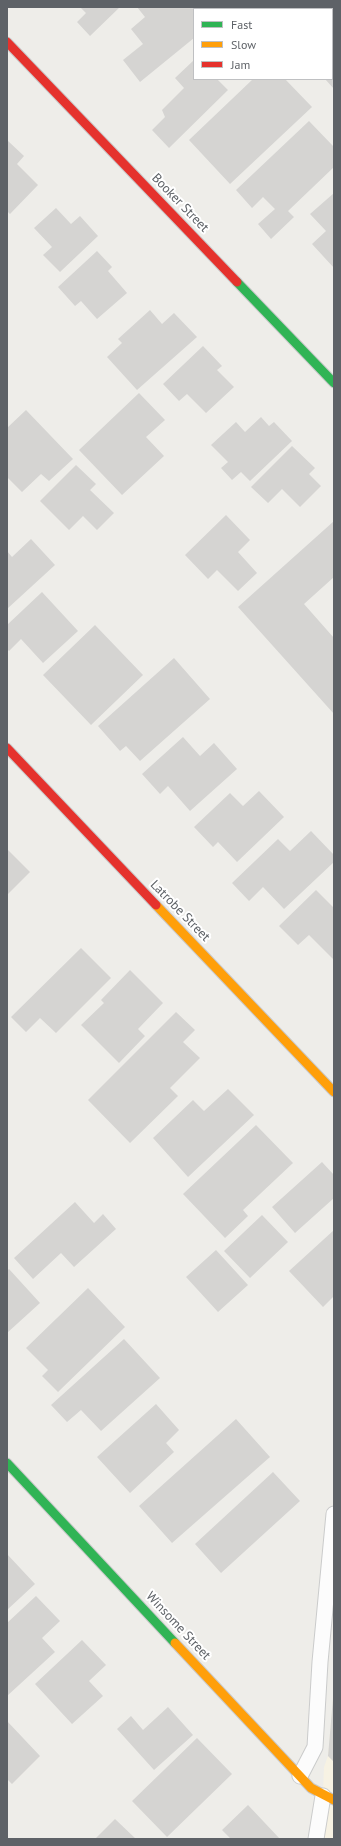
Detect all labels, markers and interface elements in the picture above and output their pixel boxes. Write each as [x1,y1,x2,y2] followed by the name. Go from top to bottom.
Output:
[193,8,333,80] legend
[231,17,252,32] text: Fast
[231,37,256,52] text: Slow
[231,57,250,72] text: Jam
[148,170,212,236] street label: Booker Street
[147,877,213,945] street label: Latrobe Street
[142,1589,214,1663] street label: Winsome Street

